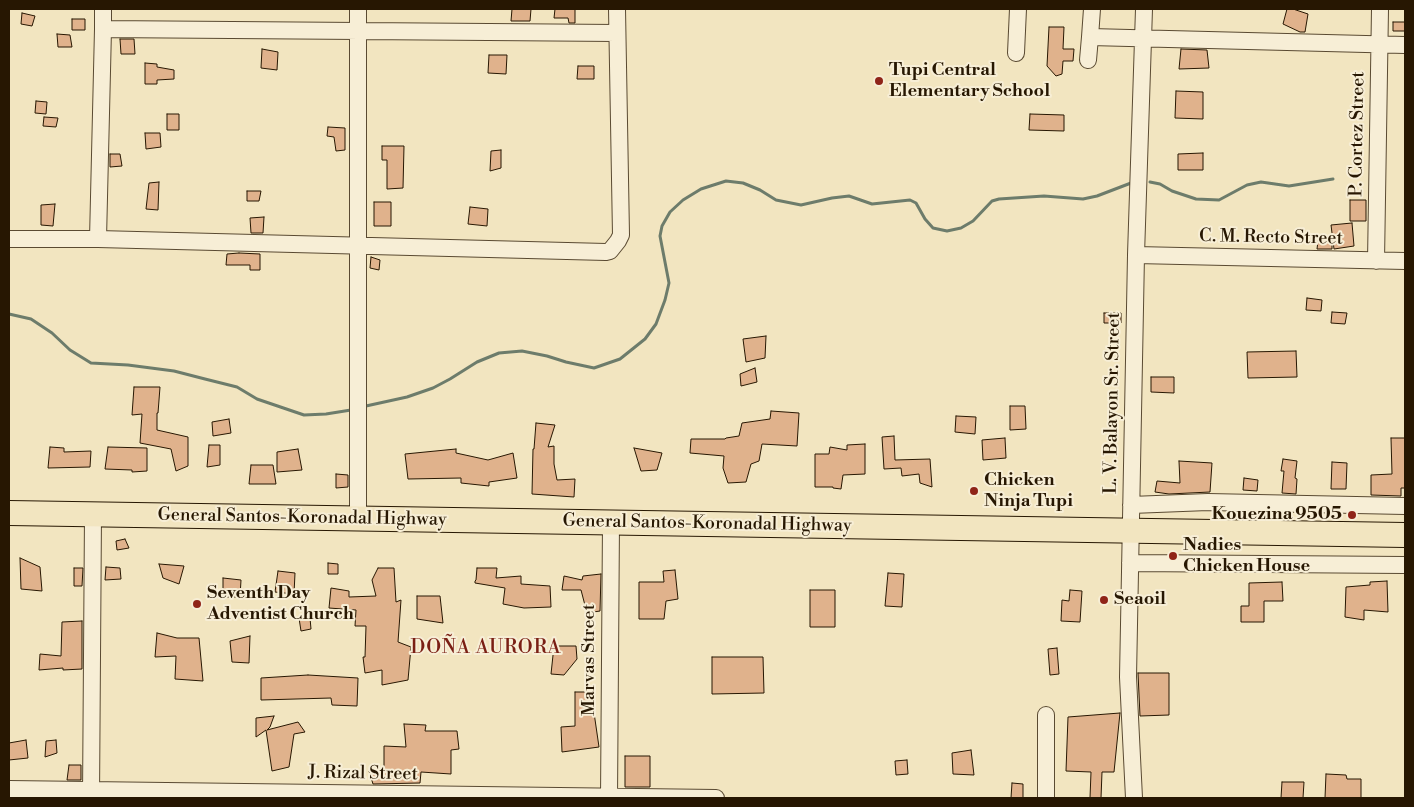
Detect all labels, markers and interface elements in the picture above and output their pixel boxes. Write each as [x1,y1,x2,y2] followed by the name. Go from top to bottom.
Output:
[889,60,1050,102] place label: Tupi Central Elementary School
[1346,71,1370,197] street label: P. Cortez Street
[873,75,885,87] marker: Tupi Central Elementary School
[1199,226,1343,250] street label: C. M. Recto Street
[1101,312,1125,494] street label: L. V. Balayon Sr. Street
[984,470,1073,512] place label: Chicken Ninja Tupi
[968,485,980,497] marker: Chicken Ninja Tupi
[1212,504,1342,526] place label: Kouezina 9505
[157,505,447,531] street label: General Santos-Koronadal Highway
[1346,509,1358,521] marker: Kouezina 9505
[562,511,852,537] street label: General Santos-Koronadal Highway
[1183,535,1310,578] place label: Nadies Chicken House
[1167,550,1179,562] marker: Nadies Chicken House
[207,583,354,626] place label: Seventh Day Adventist Church
[1114,589,1166,611] place label: Seaoil
[1098,594,1110,606] marker: Seaoil
[191,598,203,610] marker: Seventh Day Adventist Church
[579,604,601,716] street label: Marvas Street
[409,637,563,659] district label: DOÑA AURORA
[308,762,418,786] street label: J. Rizal Street

